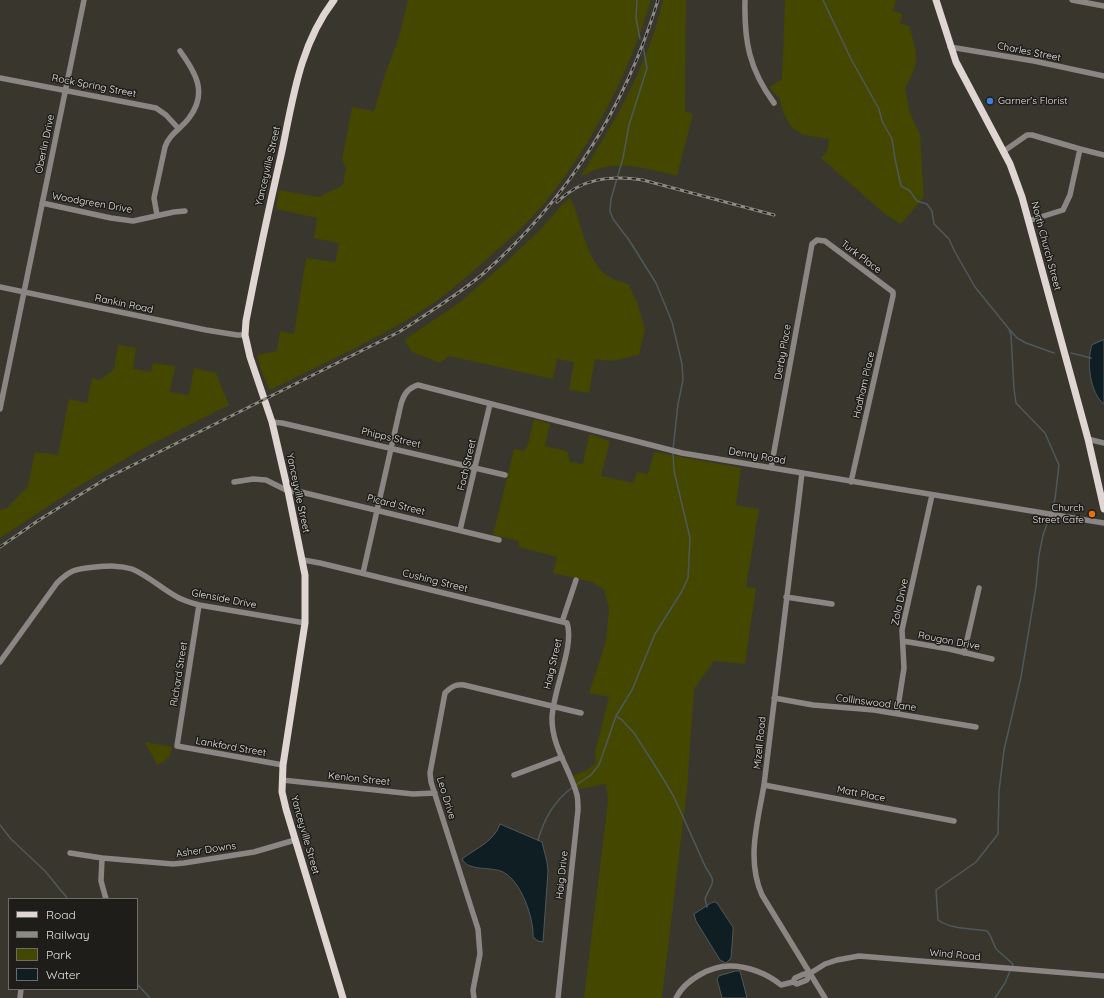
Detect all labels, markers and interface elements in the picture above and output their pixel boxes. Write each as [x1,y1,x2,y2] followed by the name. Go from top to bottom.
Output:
[996,40,1062,64] street label: Charles Street
[51,72,137,100] street label: Rock Spring Street
[998,95,1068,107] place label: Garner's Florist
[985,96,995,106] marker: Garner's Florist
[33,113,57,175] street label: Oberlin Drive
[253,125,283,207] street label: Yanceyville Street
[51,190,133,216] street label: Woodgreen Drive
[1028,200,1064,292] street label: North Church Street
[838,238,884,276] street label: Turk Place
[94,292,154,316] street label: Rankin Road
[772,323,794,381] street label: Derby Place
[850,350,878,420] street label: Hadham Place
[360,425,422,451] street label: Phipps Street
[455,438,479,492] street label: Foch Street
[728,445,786,467] street label: Denny Road
[284,452,312,534] street label: Yanceyville Street
[366,492,426,518] street label: Picard Street
[1032,502,1084,526] place label: Church Street Cafe
[1087,509,1097,519] marker: Church Street Cafe
[401,567,469,595] street label: Cushing Street
[889,577,911,627] street label: Zola Drive
[191,587,257,611] street label: Glenside Drive
[917,629,981,653] street label: Rougon Drive
[541,637,565,691] street label: Haig Street
[168,641,190,707] street label: Richard Street
[835,692,917,714] street label: Collinswood Lane
[751,716,769,770] street label: Mizell Road
[195,735,267,759] street label: Lankford Street
[328,770,390,788] street label: Kenion Street
[434,775,458,821] street label: Leo Drive
[836,783,886,805] street label: Matt Place
[288,794,322,876] street label: Yanceyville Street
[175,840,237,860] street label: Asher Downs
[554,850,570,900] street label: Haig Drive
[8,898,138,990] legend
[46,907,76,922] text: Road
[46,927,90,942] text: Railway
[46,947,71,962] text: Park
[929,947,981,963] street label: Wind Road
[46,967,80,982] text: Water

